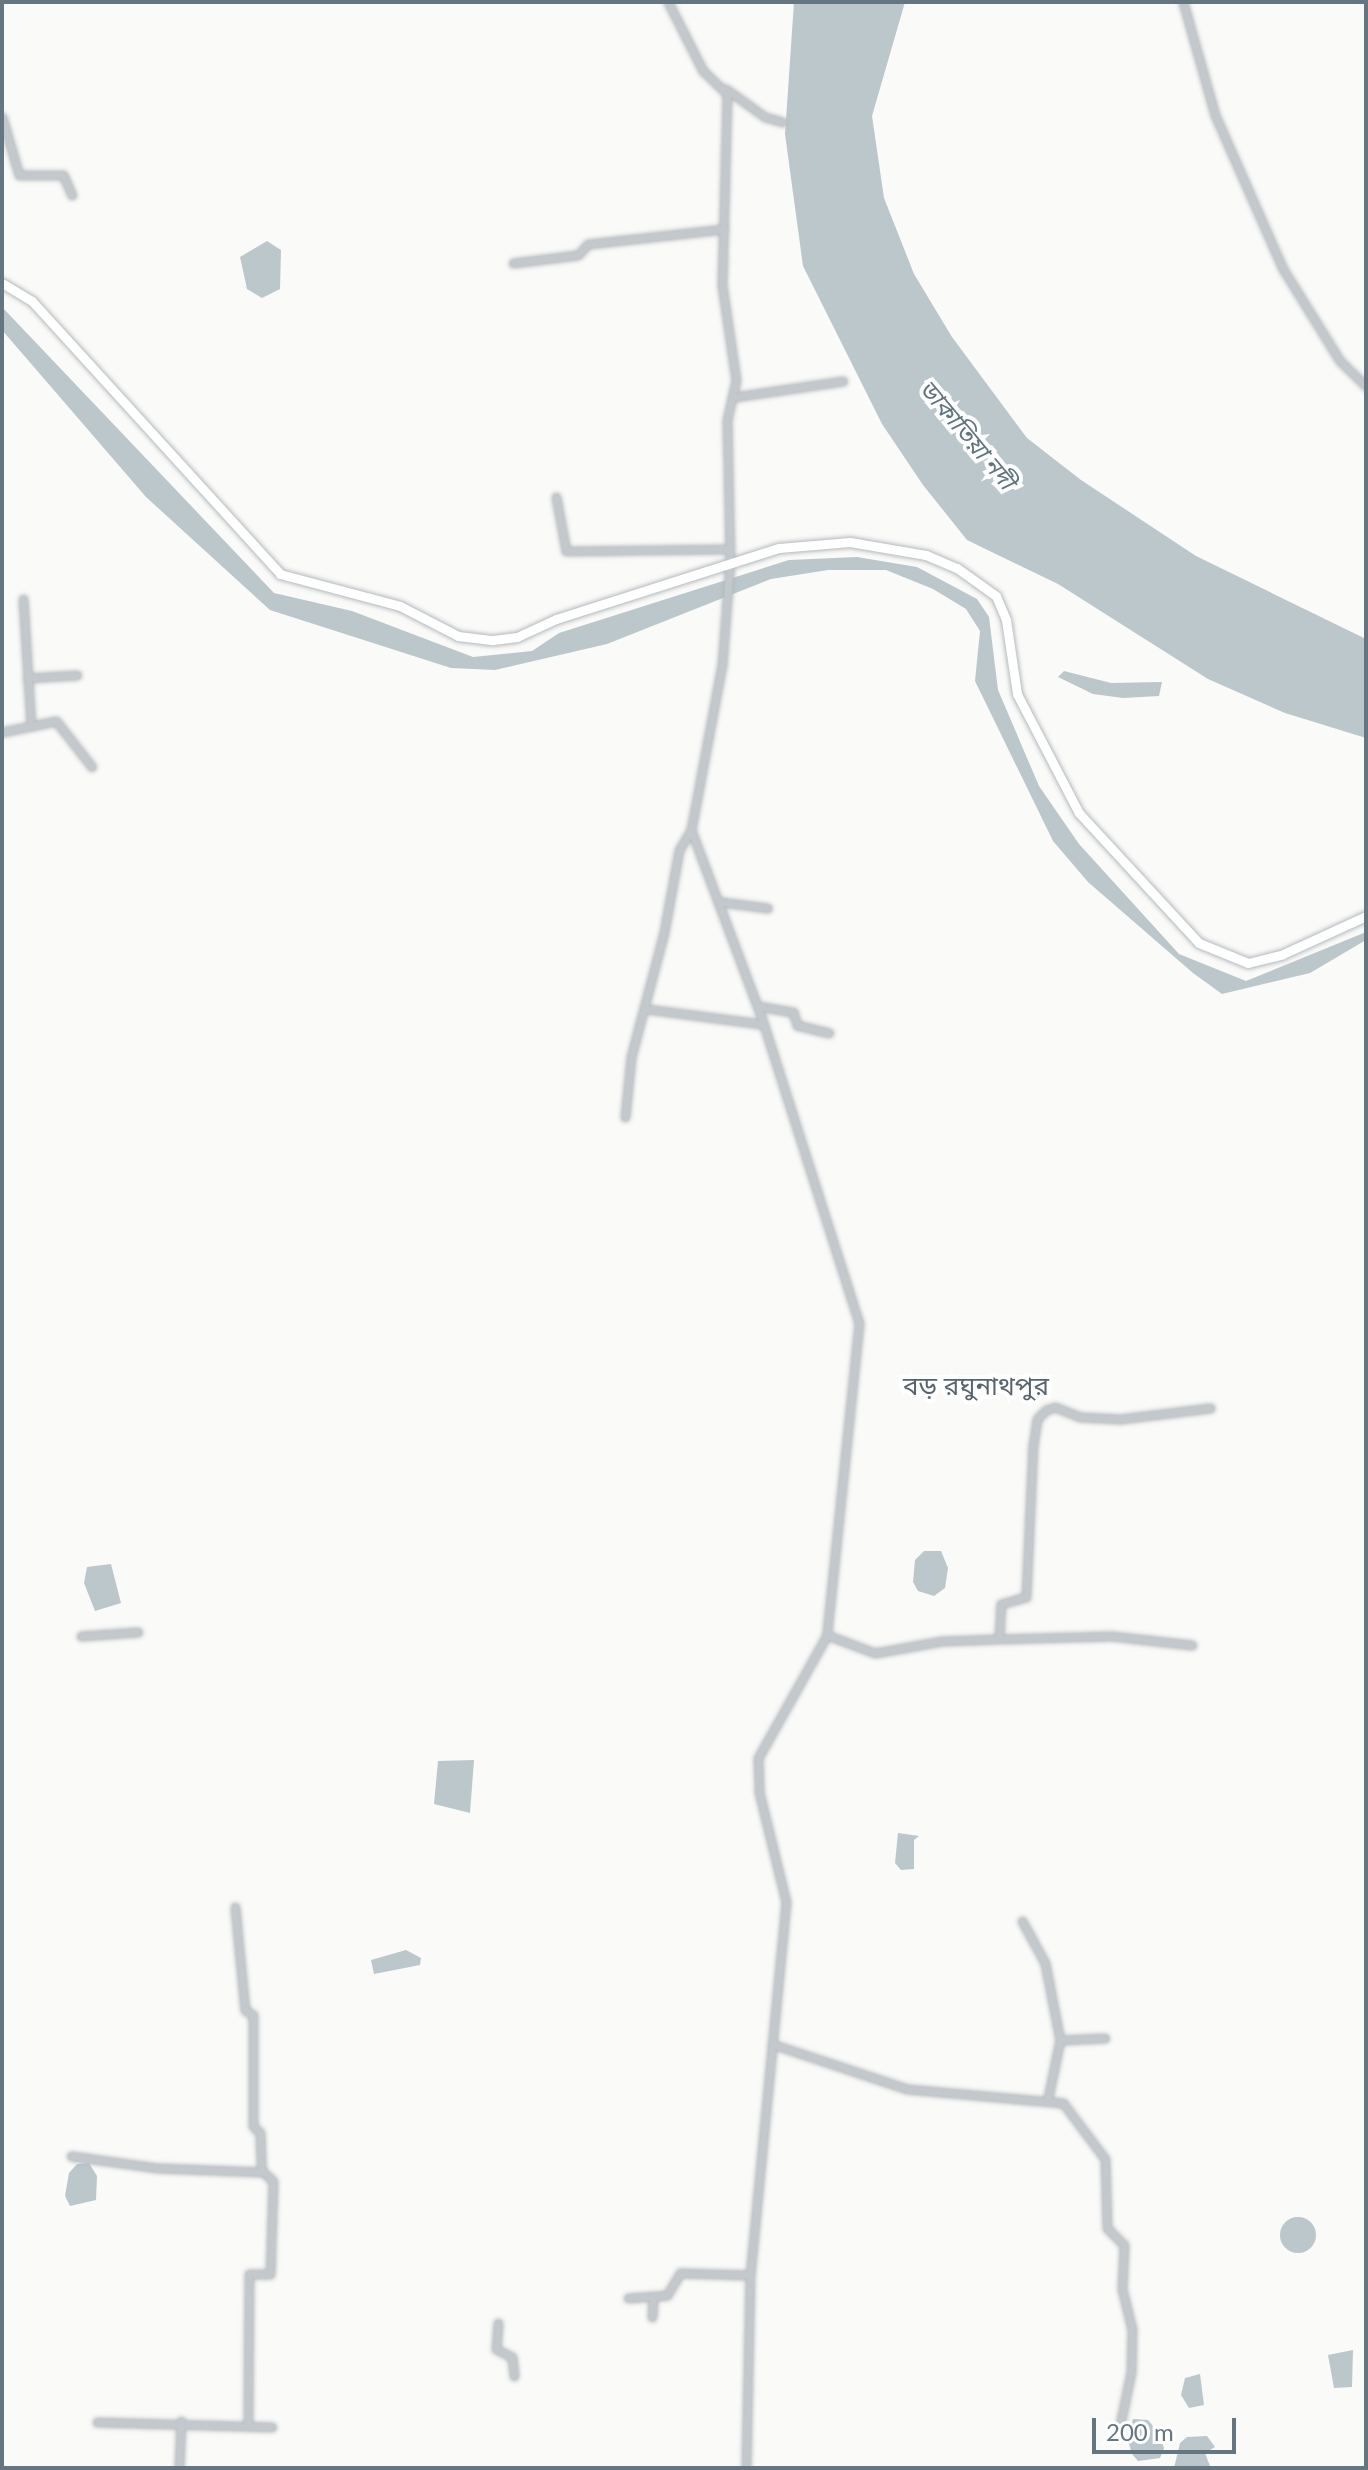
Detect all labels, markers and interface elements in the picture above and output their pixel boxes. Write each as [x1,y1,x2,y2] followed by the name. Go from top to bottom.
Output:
[914,374,1022,494] water label: ডাকাতিয়া নদী
[903,1370,1049,1402] district label: বড় রঘুনাথপুর
[1096,2402,1240,2452] scale bar
[1106,2417,1174,2446] text: 200 m

